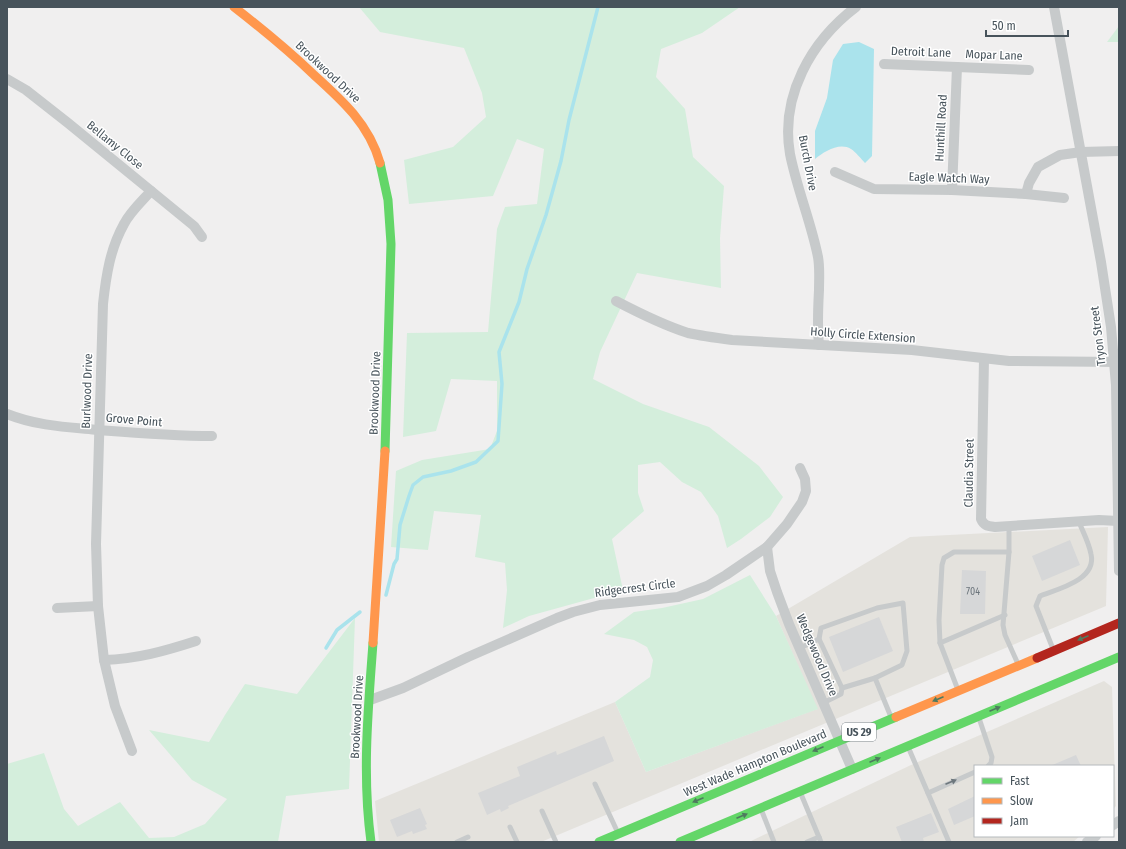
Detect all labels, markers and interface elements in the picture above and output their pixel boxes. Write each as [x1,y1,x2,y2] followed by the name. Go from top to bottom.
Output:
[986,12,1068,38] scale bar
[992,19,1016,33] text: 50 m
[293,38,363,106] street label: Brookwood Drive
[891,44,951,60] street label: Detroit Lane
[965,47,1023,63] street label: Mopar Lane
[932,94,950,162] street label: Hunthill Road
[84,118,146,172] street label: Bellamy Close
[796,134,820,192] street label: Burch Drive
[908,170,990,186] street label: Eagle Watch Way
[1087,305,1109,366] street label: Tryon Street
[810,324,916,346] street label: Holly Circle Extension
[367,351,383,435] street label: Brookwood Drive
[79,353,95,429] street label: Burlwood Drive
[105,411,163,429] street label: Grove Point
[961,438,977,508] street label: Claudia Street
[594,576,676,600] street label: Ridgecrest Circle
[966,586,980,598] house number: 704
[793,612,841,698] street label: Wedgewood Drive
[1077,635,1089,641] one-way arrow
[348,675,366,759] street label: Brookwood Drive
[931,697,943,703] one-way arrow
[989,706,1001,712] one-way arrow
[842,723,876,741] road number: US 29
[681,727,829,799] street label: West Wade Hampton Boulevard
[811,747,823,753] one-way arrow
[869,757,880,763] one-way arrow
[974,765,1114,837] legend
[1010,774,1029,788] text: Fast
[946,779,958,785] one-way arrow
[1010,794,1033,808] text: Slow
[692,797,703,803] one-way arrow
[737,813,748,819] one-way arrow
[1010,814,1028,828] text: Jam

